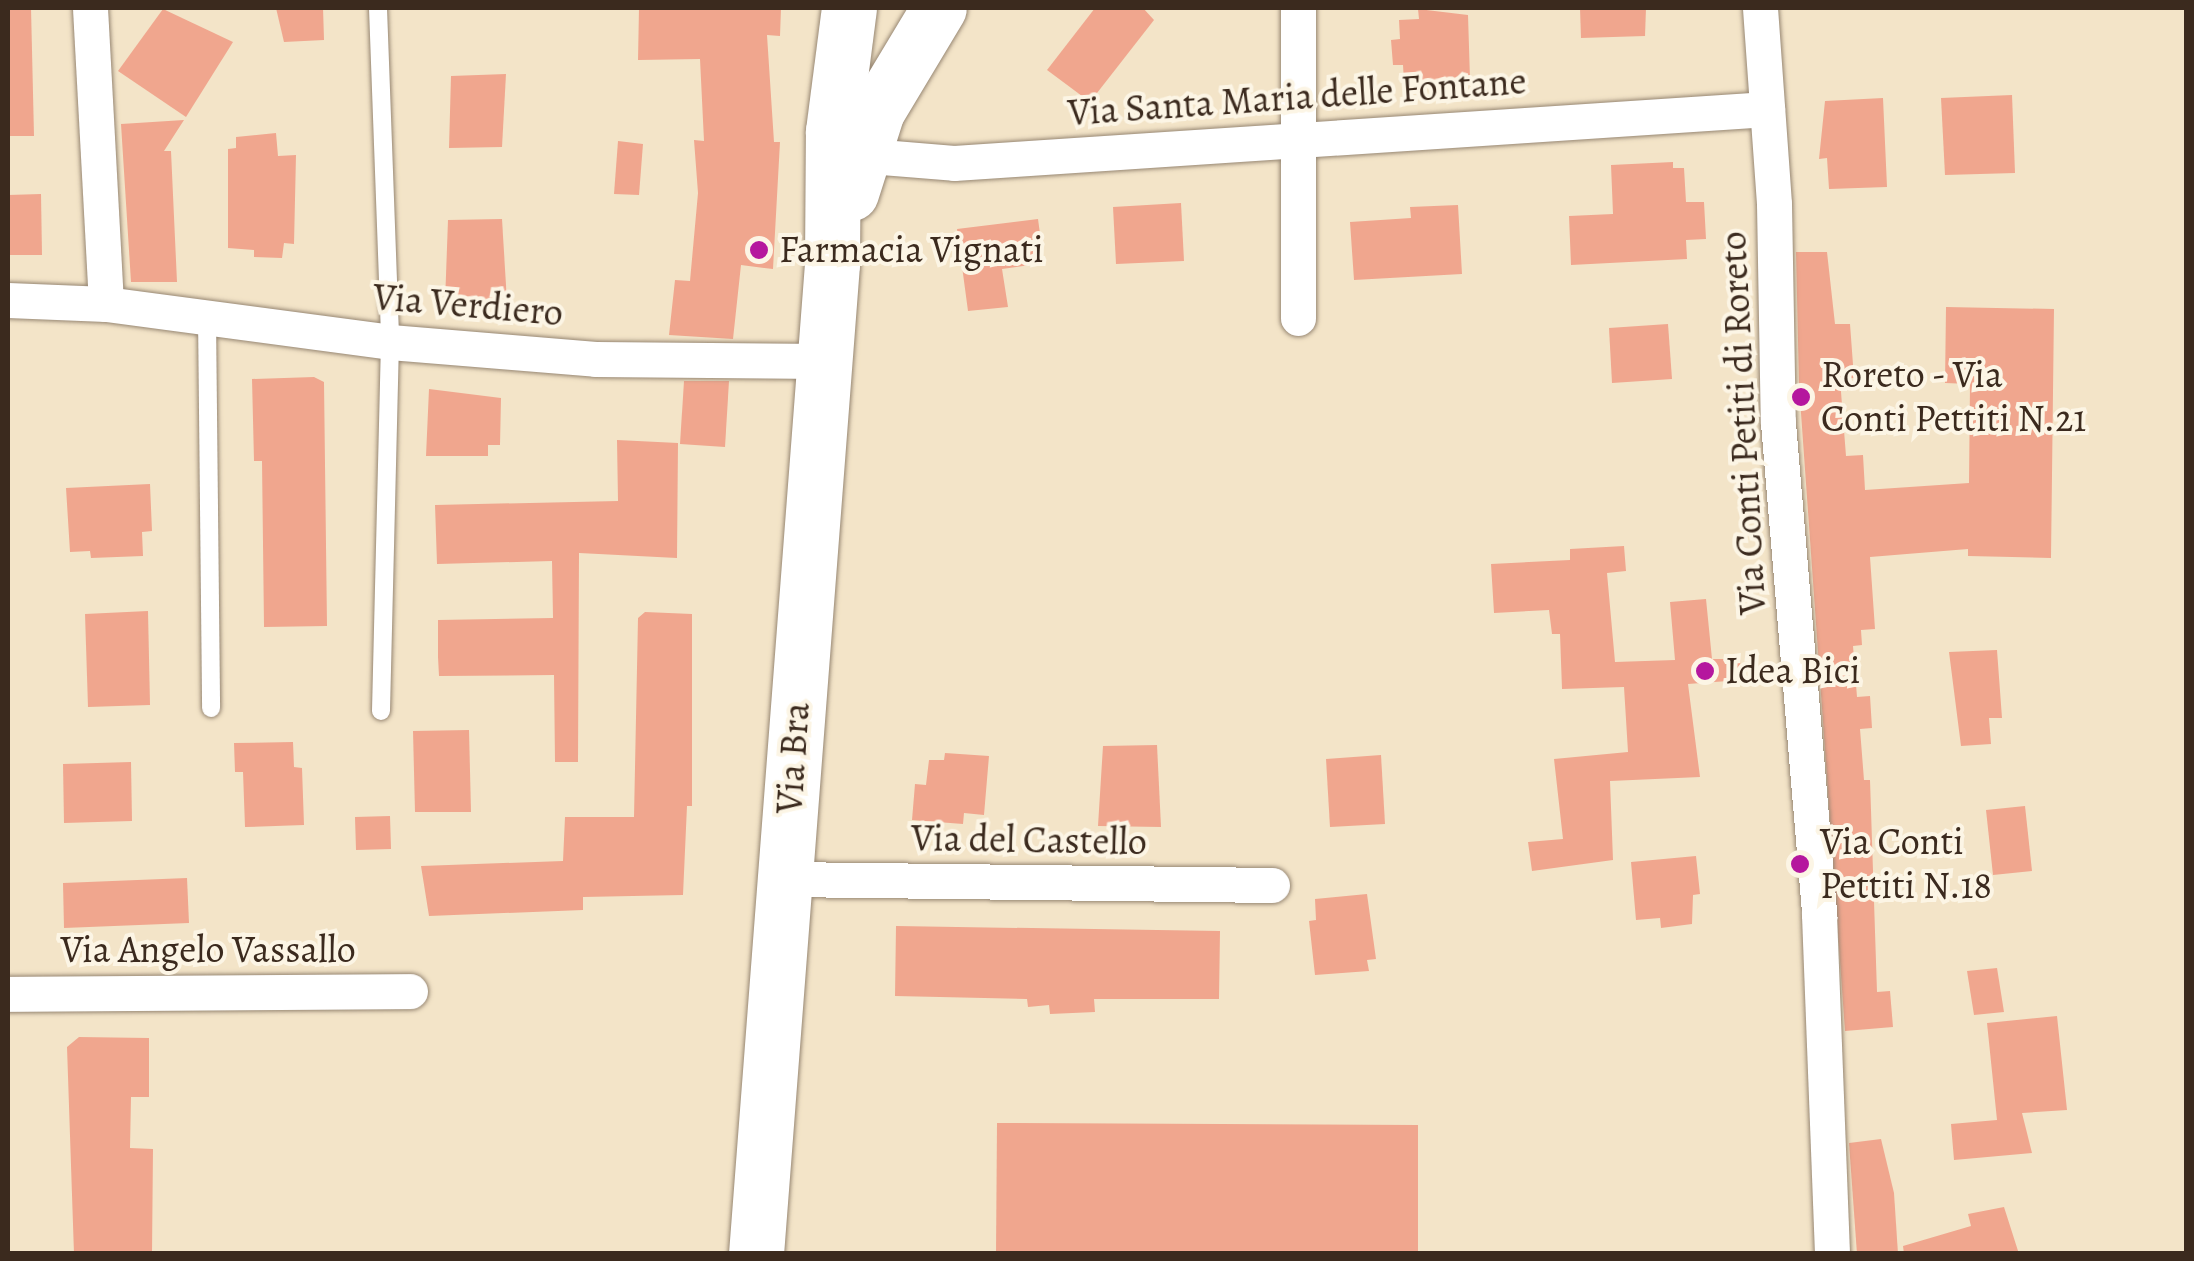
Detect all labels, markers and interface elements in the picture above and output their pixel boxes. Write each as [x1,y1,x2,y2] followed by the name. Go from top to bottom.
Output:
[1066,58,1528,136] street label: Via Santa Maria delle Fontane
[779,227,1044,273] place label: Farmacia Vignati
[1710,230,1776,616] street label: Via Conti Petiti di Roreto
[748,239,770,261] marker: Farmacia Vignati
[371,274,565,336] street label: Via Verdiero
[1821,352,2086,442] place label: Roreto - Via Conti Pettiti N.21
[1790,386,1812,408] marker: Roreto - Via Conti Pettiti N.21
[1725,648,1860,694] place label: Idea Bici
[1694,660,1716,682] marker: Idea Bici
[766,701,820,815] street label: Via Bra
[911,815,1147,865] street label: Via del Castello
[1820,819,1992,908] place label: Via Conti Pettiti N.18
[1789,853,1811,875] marker: Via Conti Pettiti N.18
[60,927,356,973] street label: Via Angelo Vassallo

